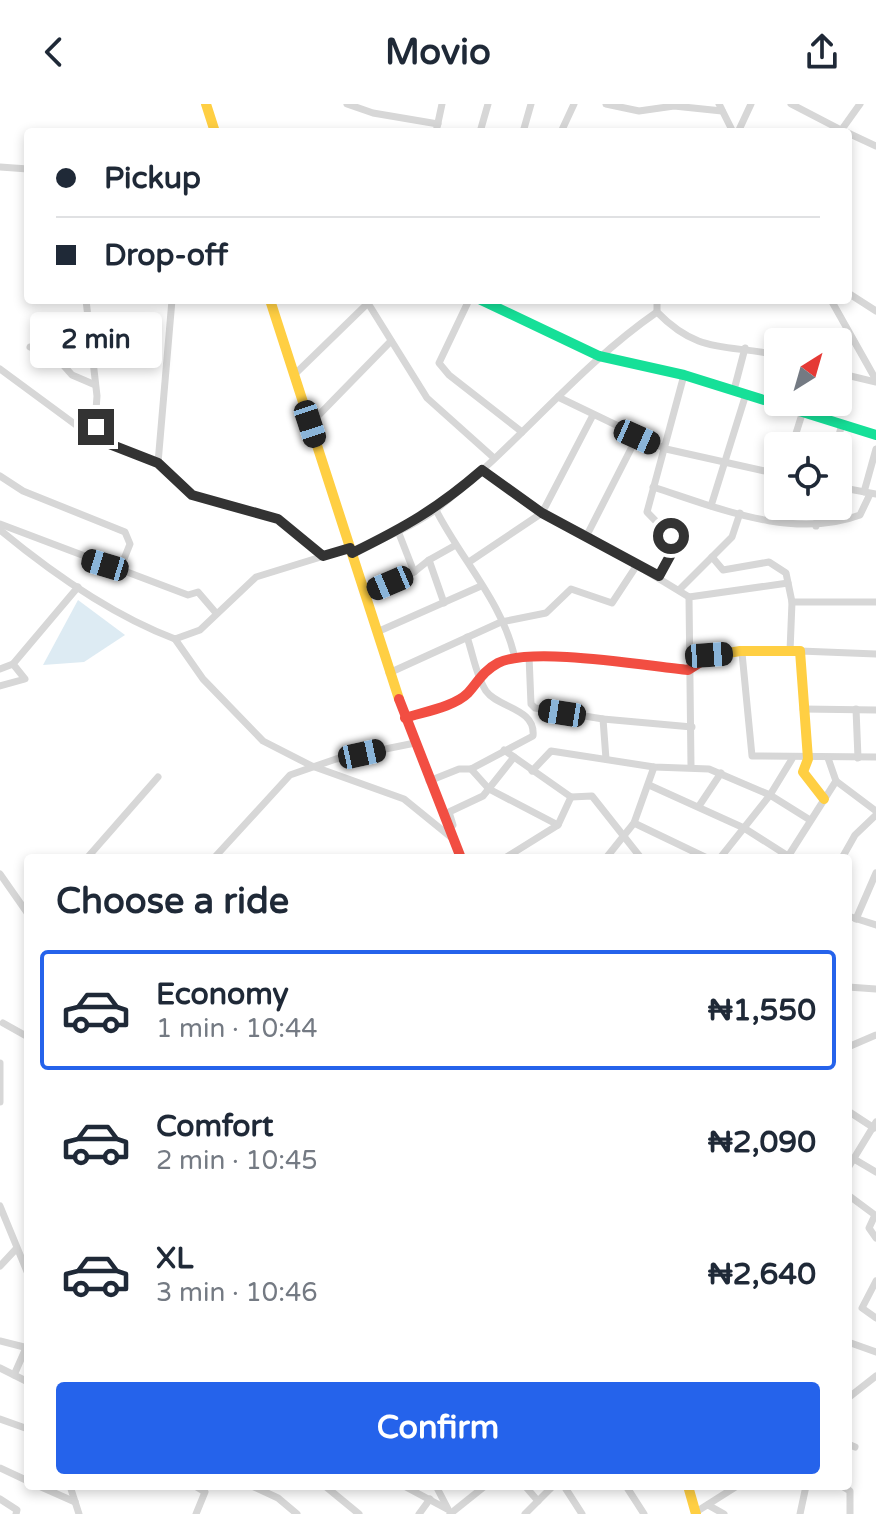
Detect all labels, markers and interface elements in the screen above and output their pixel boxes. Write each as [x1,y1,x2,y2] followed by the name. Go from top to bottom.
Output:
[32,30,76,74] icon: back
[800,30,844,74] icon: share
[385,31,491,74] text: Movio
[104,160,201,197] text: Pickup
[104,237,228,274] text: Drop-off
[30,311,162,367] callout: 2 min
[61,324,131,355] text: 2 min
[764,328,852,416] north arrow
[764,328,852,520] map controls
[291,397,329,451] car
[78,409,114,445] route end
[610,416,664,458] car
[764,432,852,520] button: locate
[653,518,689,554] route start
[79,547,131,583] car
[363,563,417,603] car
[684,641,734,669] car
[536,697,588,729] car
[336,737,388,771] car
[56,880,289,923] text: Choose a ride
[60,974,132,1046] icon: car
[156,976,289,1013] text: Economy
[708,992,816,1029] text: ₦1,550
[156,1013,318,1044] text: 1 min · 10:44
[60,1106,132,1178] icon: car
[156,1108,274,1145] text: Comfort
[708,1124,816,1161] text: ₦2,090
[156,1145,318,1176] text: 2 min · 10:45
[60,1238,132,1310] icon: car
[156,1240,193,1277] text: XL
[708,1256,816,1293] text: ₦2,640
[156,1277,318,1308] text: 3 min · 10:46
[56,1382,820,1474] button: Confirm

